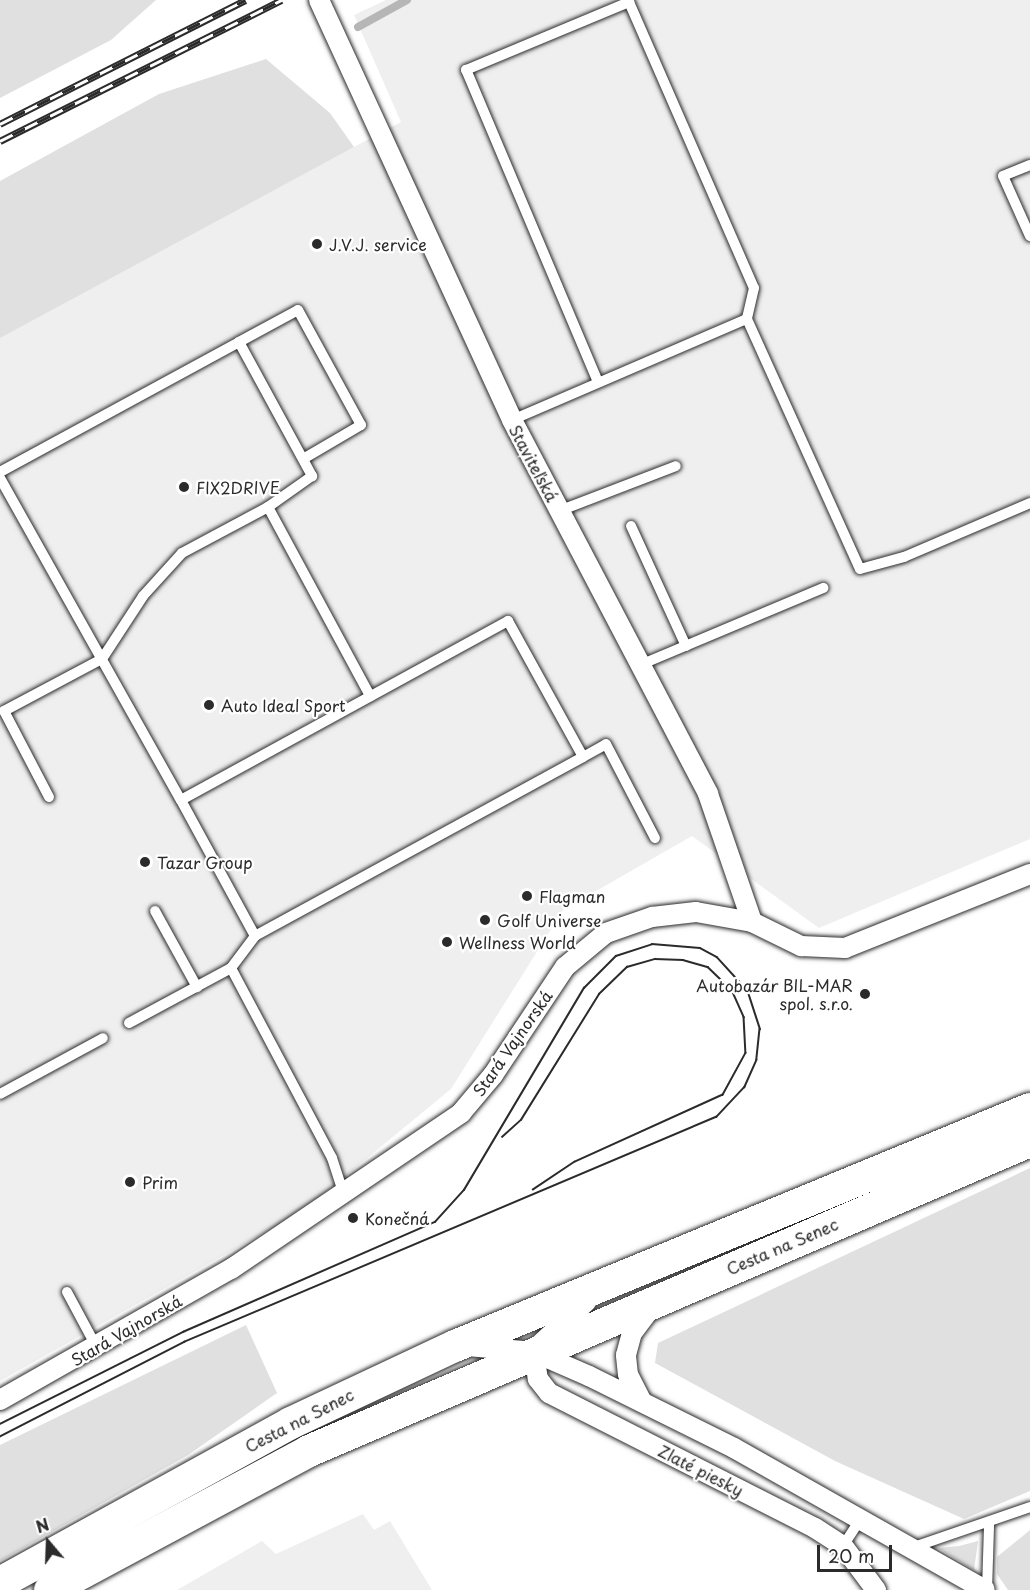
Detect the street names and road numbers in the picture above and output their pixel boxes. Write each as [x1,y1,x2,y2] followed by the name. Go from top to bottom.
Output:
[506,421,562,505] street label: Staviteľská
[468,986,556,1100] street label: Stará Vajnorská
[723,1214,841,1278] street label: Cesta na Senec
[67,1290,185,1370] street label: Stará Vajnorská
[241,1384,357,1456] street label: Cesta na Senec
[655,1440,747,1500] street label: Zlaté piesky

